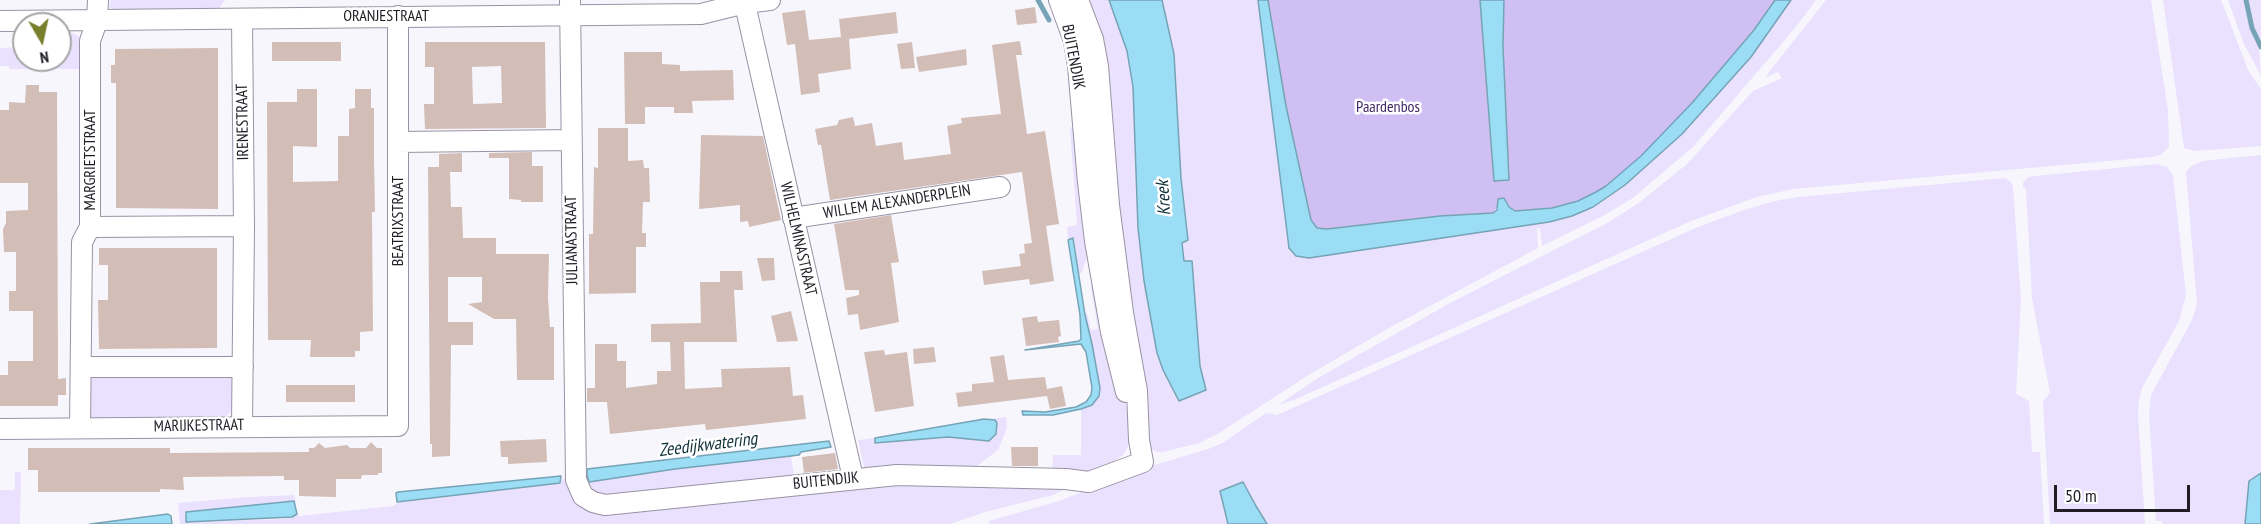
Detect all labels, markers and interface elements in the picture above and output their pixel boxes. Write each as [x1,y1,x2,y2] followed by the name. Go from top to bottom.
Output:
[343,6,429,26] street label: ORANJESTRAAT
[12,12,72,72] north arrow
[1057,23,1089,91] street label: BUITENDIJK
[39,47,50,68] text: N
[233,84,253,160] street label: IRENESTRAAT
[1356,97,1420,117] park label: Paardenbos
[80,109,100,211] street label: MARGRIETSTRAAT
[388,176,408,266] street label: BEATRIXSTRAAT
[776,180,820,298] street label: WILHELMINASTRAAT
[1152,180,1176,216] water label: Kreek
[822,181,972,223] street label: WILLEM ALEXANDERPLEIN
[562,195,582,285] street label: JULIANASTRAAT
[154,416,244,436] street label: MARIJKESTRAAT
[658,428,758,462] water label: Zeedijkwatering
[792,468,860,494] street label: BUITENDIJK
[2057,473,2194,511] scale bar
[2065,484,2097,507] text: 50 m

